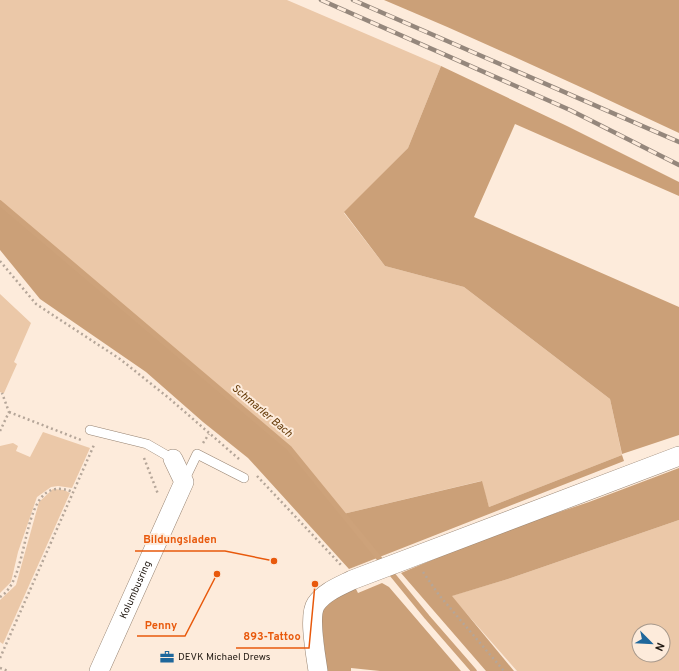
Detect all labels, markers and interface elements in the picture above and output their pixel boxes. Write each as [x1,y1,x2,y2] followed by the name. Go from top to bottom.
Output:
[229,381,295,441] water label: Schmarler Bach
[135,528,225,551] callout: Bildungsladen
[143,533,217,547] text: Bildungsladen
[117,559,154,621] street label: Kolumbusring
[137,613,185,636] callout: Penny
[145,619,177,633] text: Penny
[631,623,671,663] north arrow
[236,625,309,648] callout: 893-Tattoo
[243,630,301,644] text: 893-Tattoo
[651,640,667,653] text: N
[159,649,175,665] office icon: DEVK Michael Drews
[178,651,271,664] place label: DEVK Michael Drews

